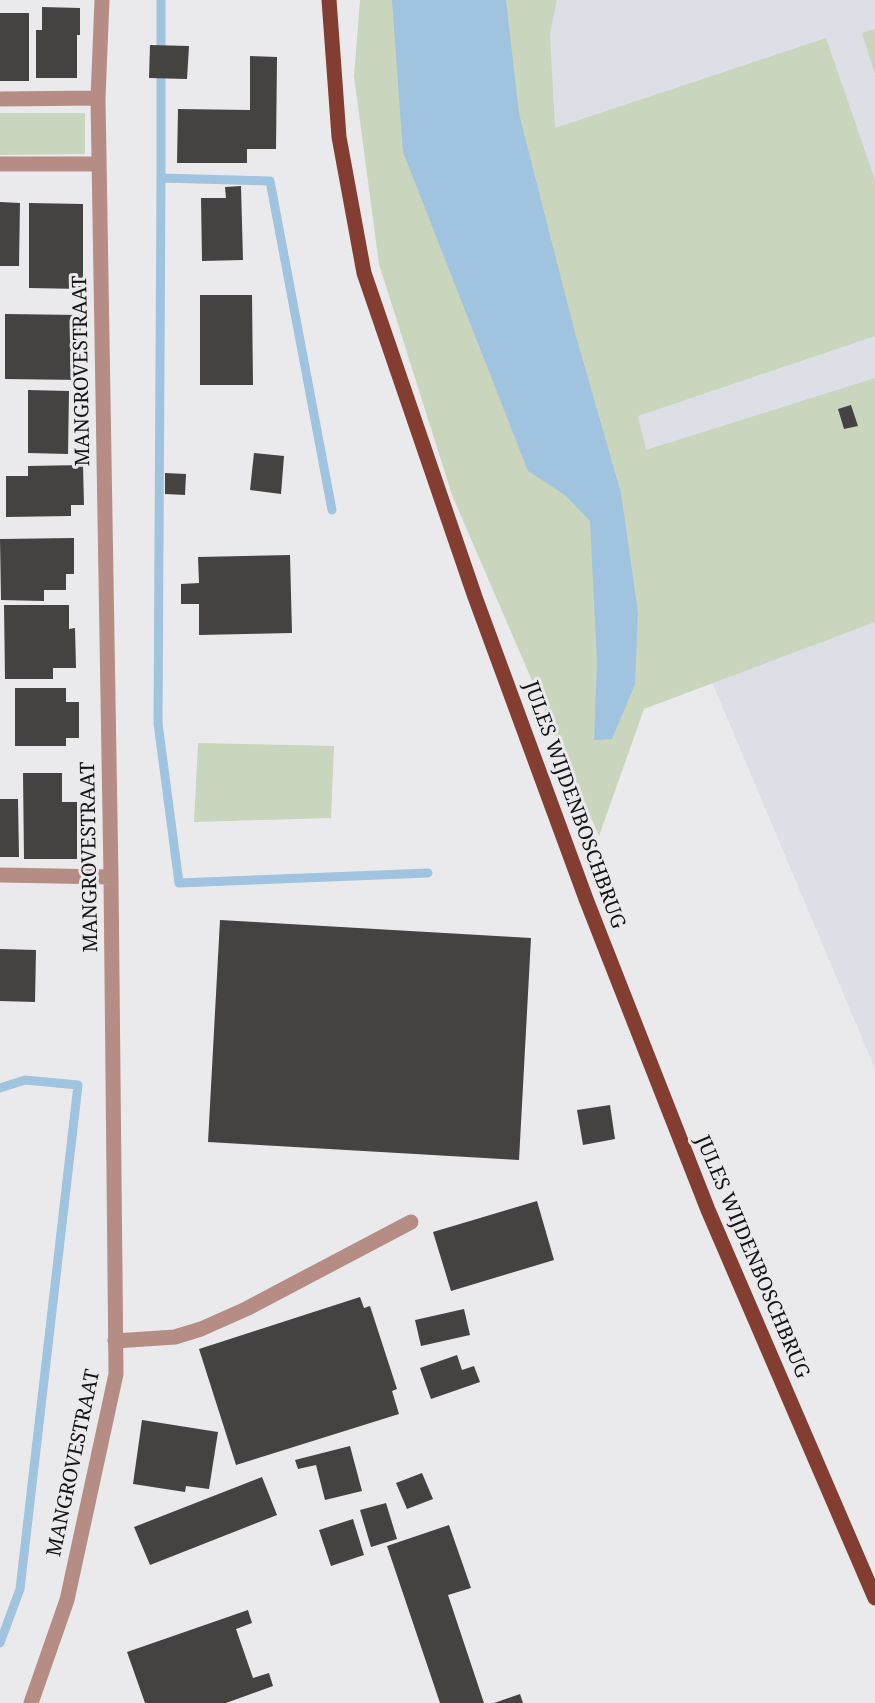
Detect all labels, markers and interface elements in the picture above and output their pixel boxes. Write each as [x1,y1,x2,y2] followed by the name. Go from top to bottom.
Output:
[68,275,96,467] street label: MANGROVESTRAAT
[518,678,630,932] street label: JULES WIJDENBOSCHBRUG
[76,761,104,953] street label: MANGROVESTRAAT
[690,1132,814,1382] street label: JULES WIJDENBOSCHBRUG
[42,1367,106,1559] street label: MANGROVESTRAAT

